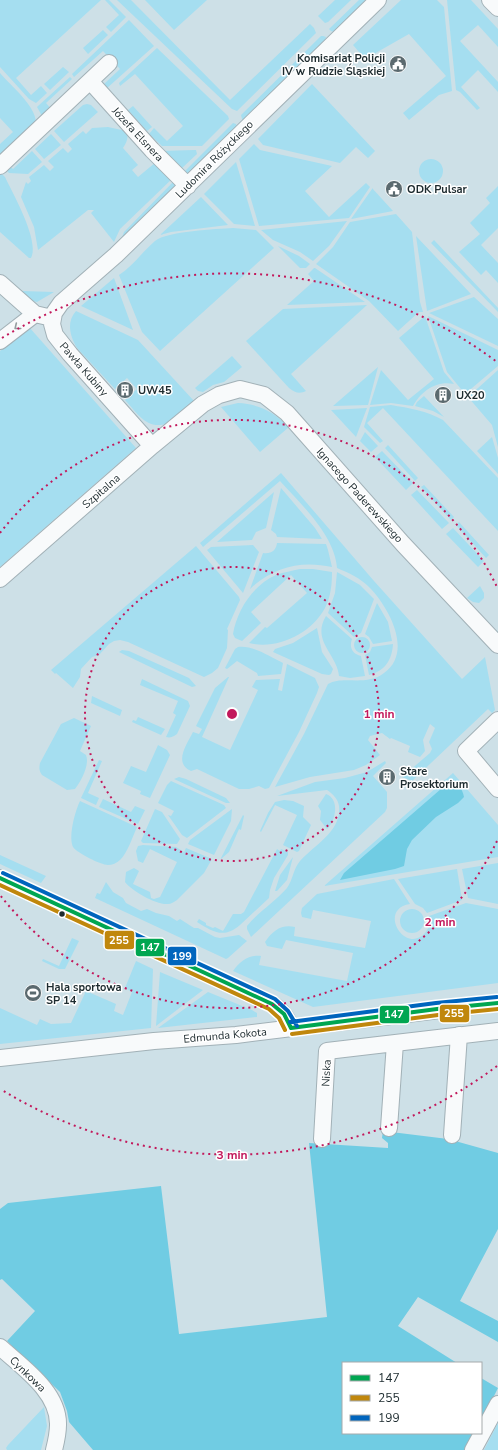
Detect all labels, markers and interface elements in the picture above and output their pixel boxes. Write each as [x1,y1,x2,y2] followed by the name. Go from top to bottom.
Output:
[282,51,385,79] place label: Komisariat Policji IV w Rudzie Śląskiej
[388,54,408,74] public building icon: Komisariat Policji IV w Rudzie Śląskiej
[108,103,167,165] street label: Józefa Elsnera
[172,117,257,202] street label: Ludomira Różyckiego
[384,179,404,199] public building icon: ODK Pulsar
[407,182,468,197] place label: ODK Pulsar
[15,323,22,330] one-way arrow
[56,339,112,400] street label: Pawła Kubiny
[115,380,135,400] building icon: UW45
[138,383,172,398] place label: UW45
[433,385,453,405] building icon: UX20
[456,388,485,403] place label: UX20
[313,445,406,546] street label: Ignacego Paderewskiego
[79,471,124,512] street label: Szpitalna
[363,706,395,722] text: 1 min
[225,707,239,721] centre of rings
[400,764,468,792] place label: Stare Prosektorium
[377,767,397,787] building icon: Stare Prosektorium
[57,909,67,919] unlabelled marker
[424,914,456,930] text: 2 min
[104,930,135,950] line badge: 255
[109,933,129,948] text: 255
[135,938,165,957] line badge: 147
[140,940,160,955] text: 147
[167,946,197,966] line badge: 199
[172,949,192,964] text: 199
[46,980,122,1008] place label: Hala sportowa SP 14
[23,983,43,1003] sports icon: Hala sportowa SP 14
[439,1004,470,1023] line badge: 255
[379,1005,410,1024] line badge: 147
[444,1006,464,1021] text: 255
[384,1007,404,1022] text: 147
[183,1024,268,1047] street label: Edmunda Kokota
[318,1059,335,1087] street label: Niska
[216,1147,248,1163] text: 3 min
[6,1353,49,1396] street label: Cynkowa
[342,1362,482,1434] legend
[378,1370,400,1386] text: 147
[378,1390,400,1406] text: 255
[378,1410,400,1426] text: 199

